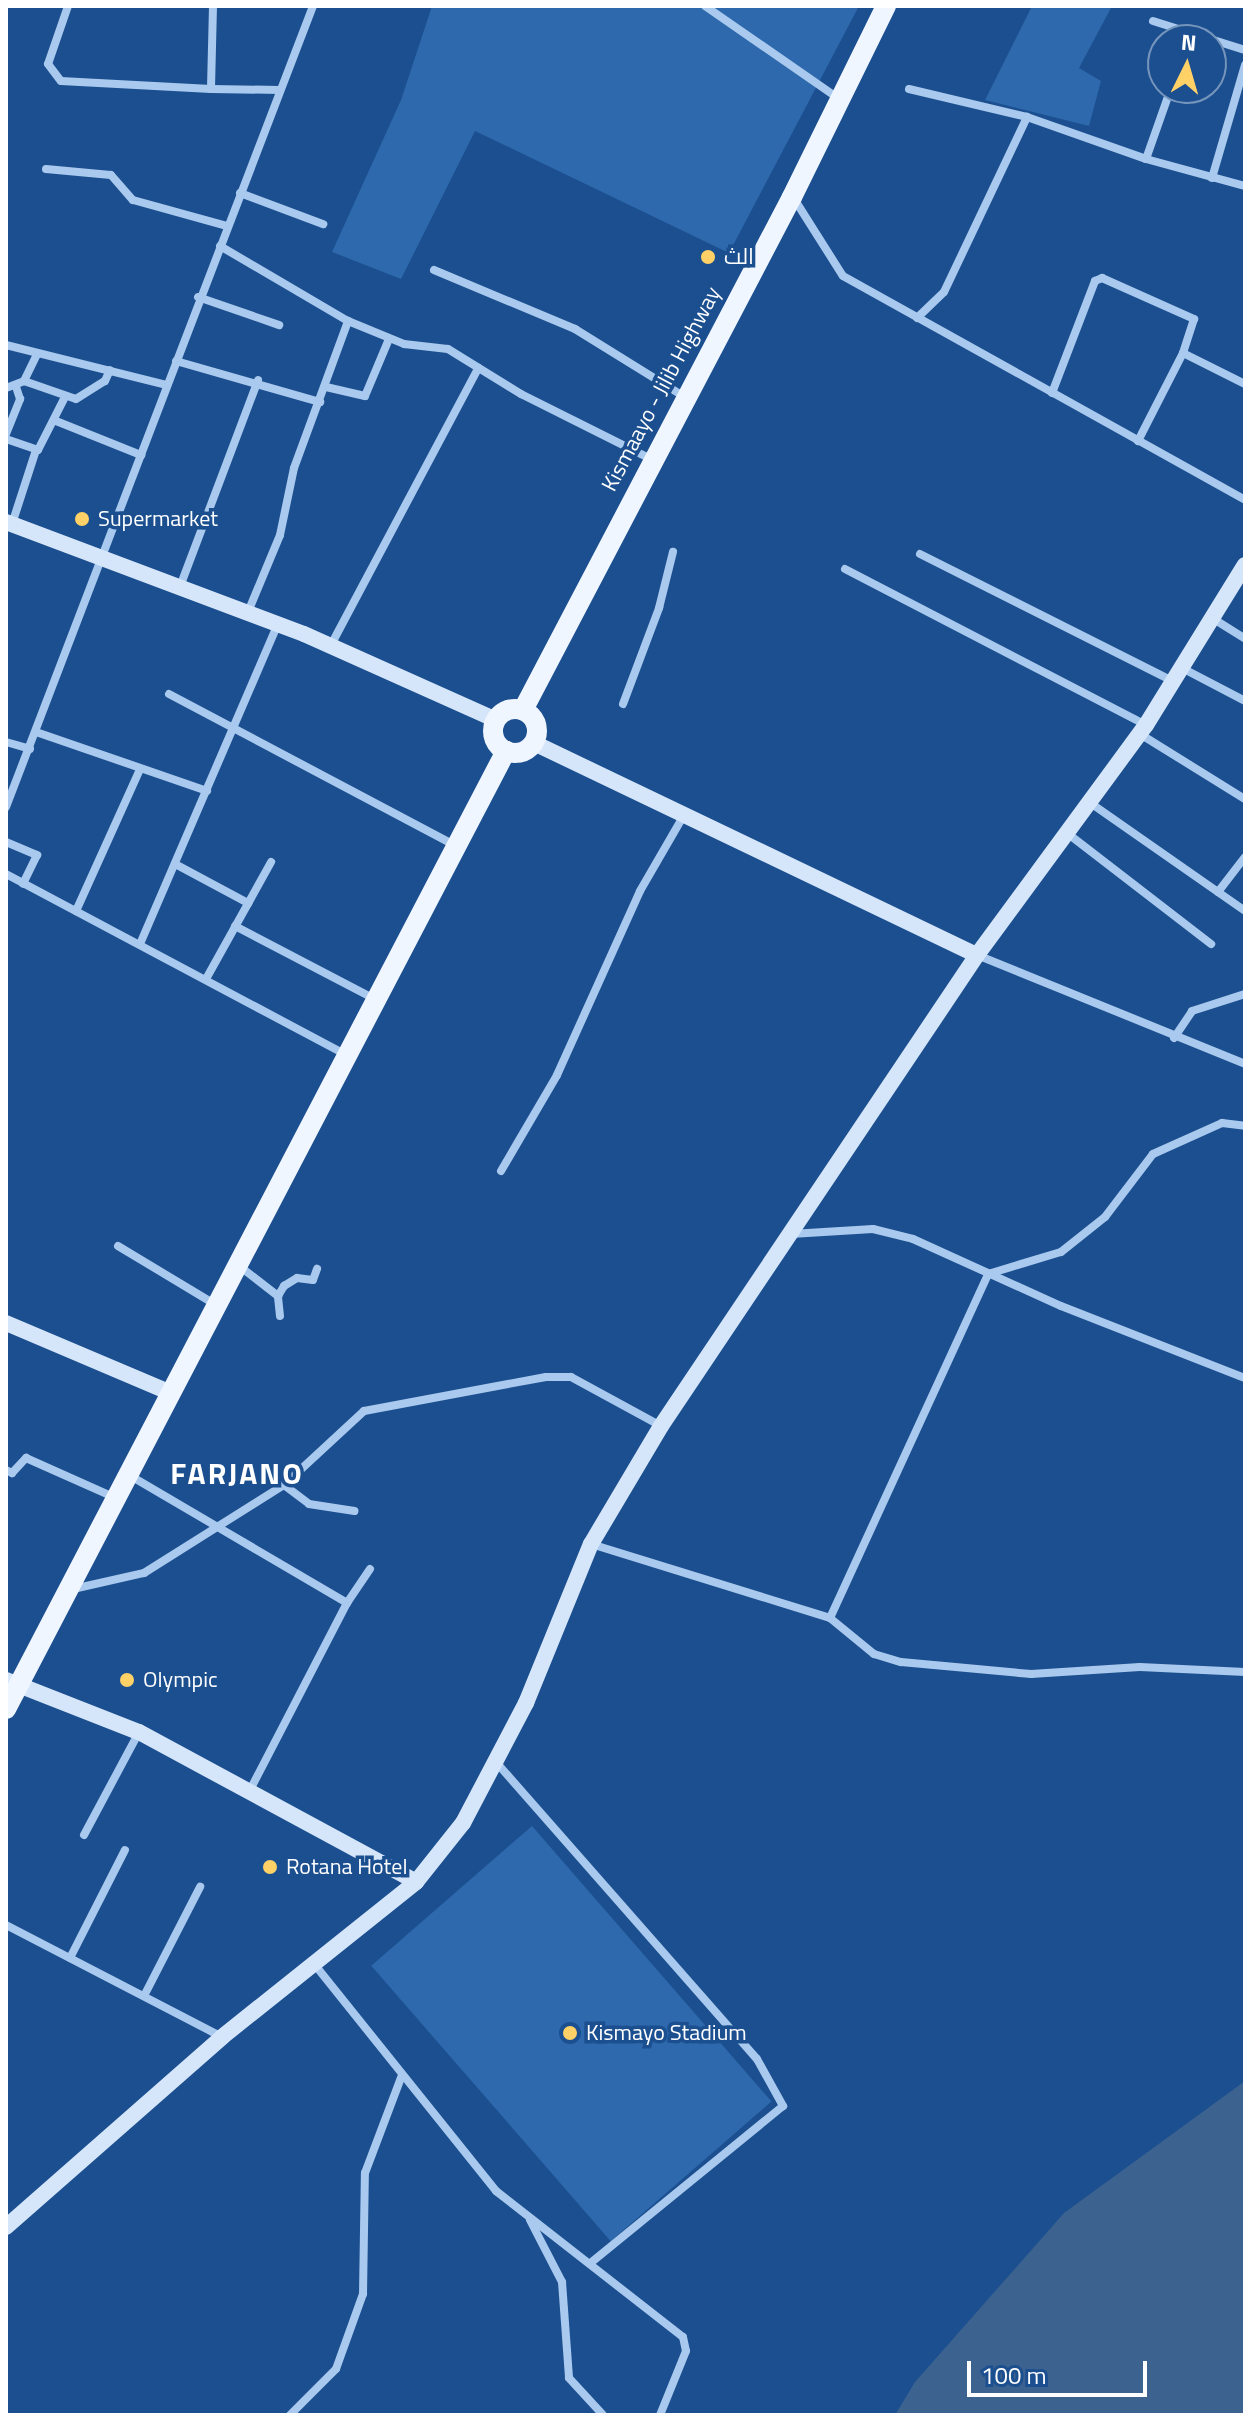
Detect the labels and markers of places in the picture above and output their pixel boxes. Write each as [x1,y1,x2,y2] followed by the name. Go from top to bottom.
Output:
[724,244,754,270] place label: الث
[699,248,717,266] marker: الث
[98,506,218,532] place label: Supermarket
[73,510,91,528] marker: Supermarket
[143,1667,218,1693] place label: Olympic
[118,1671,136,1689] marker: Olympic
[286,1854,407,1880] place label: Rotana Hotel
[261,1858,279,1876] marker: Rotana Hotel
[586,2020,747,2046] place label: Kismayo Stadium
[561,2024,579,2042] marker: Kismayo Stadium

